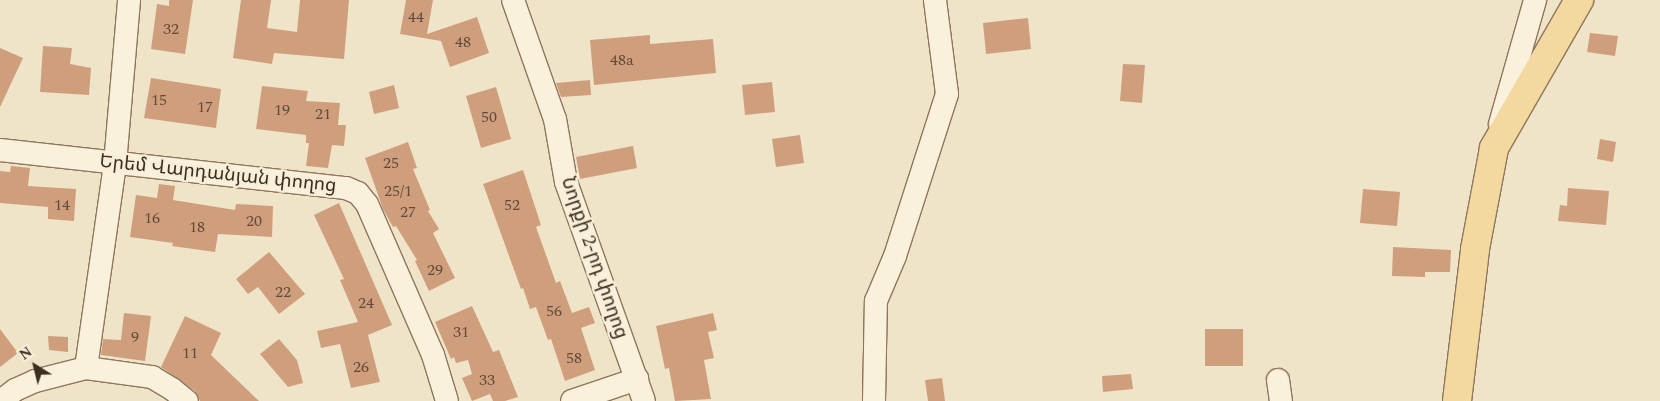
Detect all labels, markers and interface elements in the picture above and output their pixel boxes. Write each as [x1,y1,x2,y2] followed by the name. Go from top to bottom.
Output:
[408,7,424,27] house number: 44
[163,19,179,39] house number: 32
[455,32,471,52] house number: 48
[610,50,634,70] house number: 48a
[151,90,167,110] house number: 15
[197,97,213,117] house number: 17
[274,100,290,120] house number: 19
[315,104,331,124] house number: 21
[481,107,497,127] house number: 50
[98,150,338,198] street label: Երեմ Վարդանյան փողոց
[383,153,399,173] house number: 25
[556,174,632,342] street label: Նորքի 2-րդ փողոց
[384,181,412,201] house number: 25/1
[54,195,70,215] house number: 14
[504,195,520,215] house number: 52
[400,202,416,222] house number: 27
[144,208,160,228] house number: 16
[246,211,262,231] house number: 20
[189,217,205,237] house number: 18
[427,260,443,280] house number: 29
[275,282,291,302] house number: 22
[358,293,374,313] house number: 24
[546,301,562,321] house number: 56
[453,322,469,342] house number: 31
[131,327,139,347] house number: 9
[10,341,60,391] north arrow
[15,342,37,365] text: N
[182,343,198,363] house number: 11
[566,348,582,368] house number: 58
[353,357,369,377] house number: 26
[479,370,495,390] house number: 33

